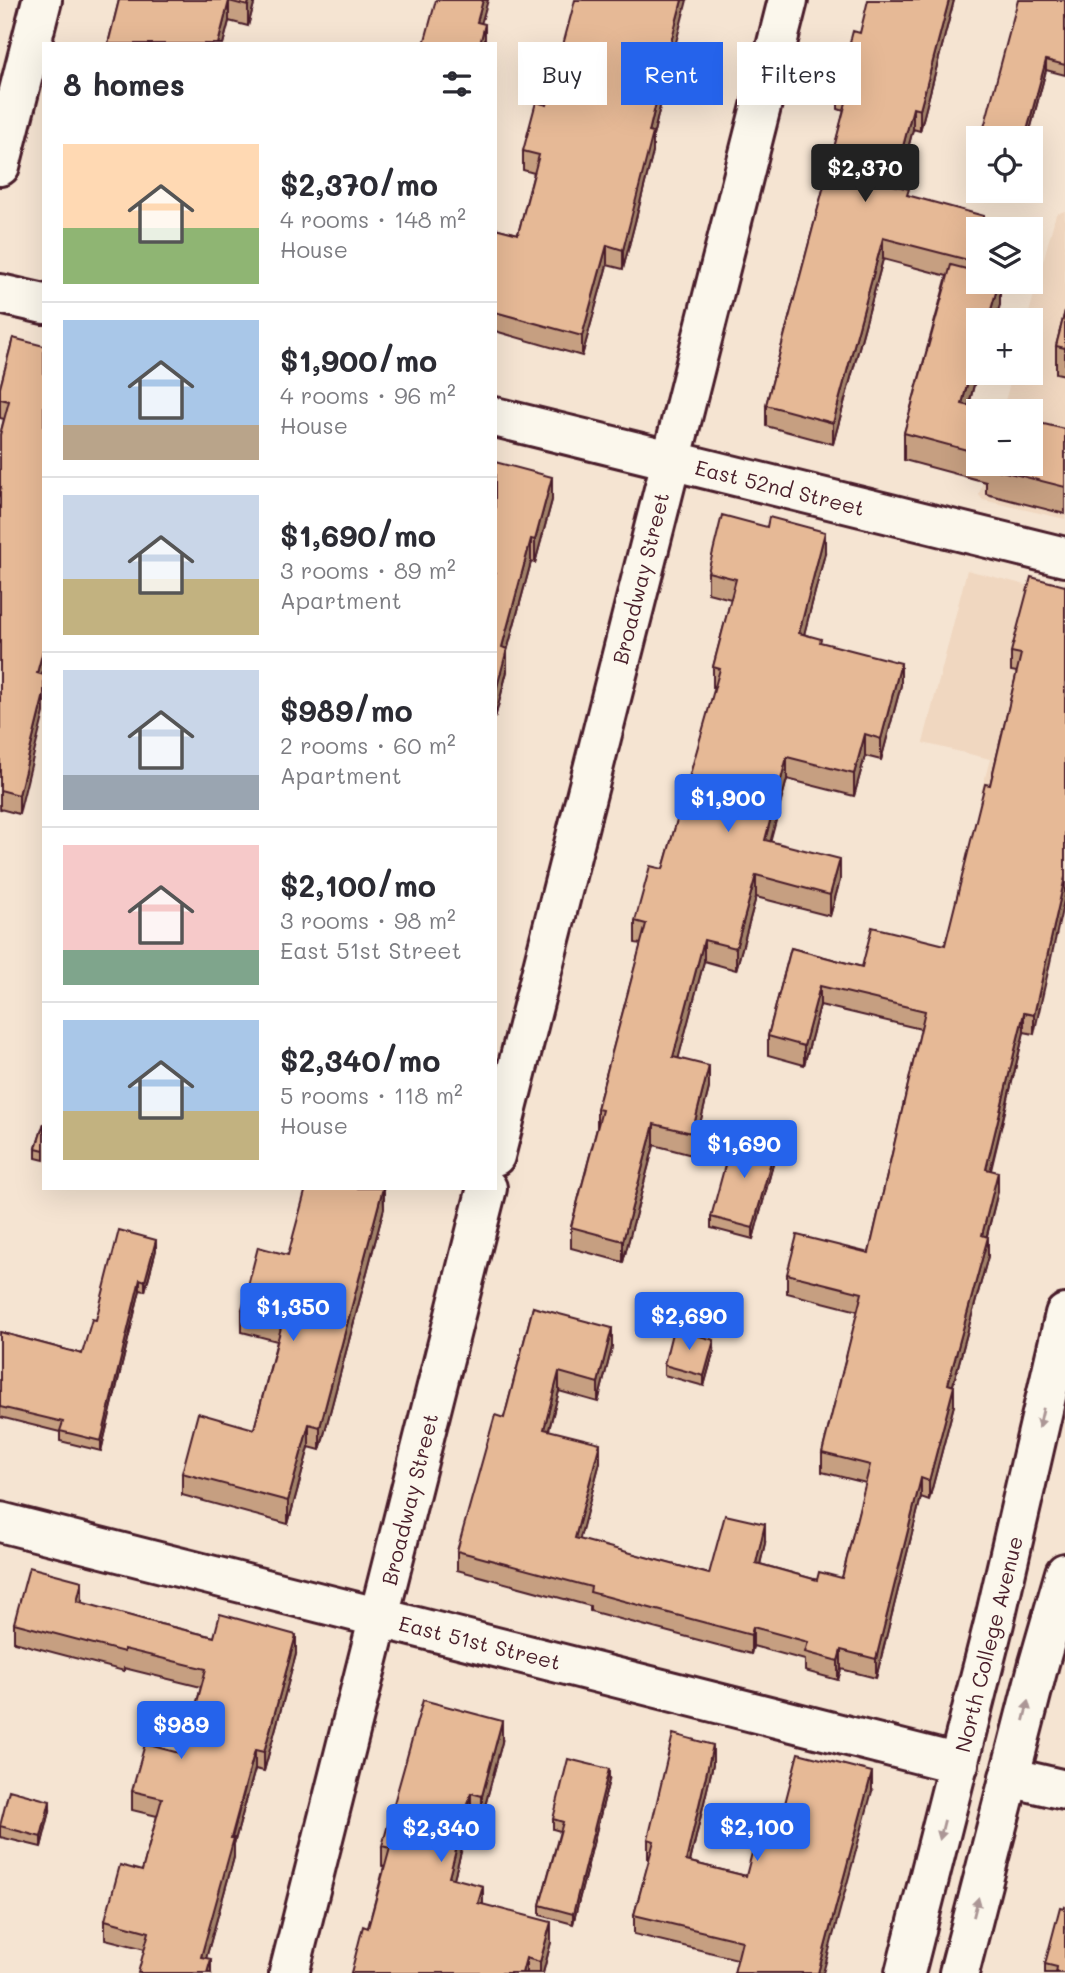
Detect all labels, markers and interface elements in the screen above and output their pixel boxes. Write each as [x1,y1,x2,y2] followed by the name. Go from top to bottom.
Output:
[518,42,607,105] chip: Buy
[621,42,723,105] chip: Rent
[737,42,861,105] chip: Filters
[63,64,185,104] text: 8 homes
[438,65,476,103] icon: filters
[966,126,1043,476] map controls
[966,126,1043,203] button: locate
[808,144,922,204] pin: $2,370
[827,152,903,182] text: $2,370
[280,164,438,204] text: $2,370/mo
[119,172,203,256] icon: home
[280,204,466,234] text: 4 rooms · 148 m²
[966,217,1043,294] button: layers
[280,234,348,264] text: House
[966,308,1043,385] button: +
[280,340,437,380] text: $1,900/mo
[119,348,203,432] icon: home
[280,380,456,410] text: 4 rooms · 96 m²
[966,399,1043,476] button: −
[280,410,348,440] text: House
[692,453,868,521] street label: East 52nd Street
[606,489,674,667] street label: Broadway Street
[280,515,436,555] text: $1,690/mo
[119,523,203,607] icon: home
[280,555,456,585] text: 3 rooms · 89 m²
[280,585,402,615] text: Apartment
[280,690,413,730] text: $989/mo
[119,698,203,782] icon: home
[280,730,456,760] text: 2 rooms · 60 m²
[280,760,402,790] text: Apartment
[671,774,785,834] pin: $1,900
[691,782,765,812] text: $1,900
[280,865,436,905] text: $2,100/mo
[119,873,203,957] icon: home
[280,905,456,935] text: 3 rooms · 98 m²
[280,935,462,965] text: East 51st Street
[280,1040,440,1080] text: $2,340/mo
[119,1048,203,1132] icon: home
[280,1080,463,1110] text: 5 rooms · 118 m²
[280,1110,348,1140] text: House
[687,1120,801,1180] pin: $1,690
[707,1128,781,1158] text: $1,690
[236,1284,350,1343] pin: $1,350
[256,1291,330,1321] text: $1,350
[632,1292,746,1352] pin: $2,690
[651,1300,727,1330] text: $2,690
[1036,1407,1047,1429] one-way arrow
[375,1410,443,1588] street label: Broadway Street
[948,1533,1028,1755] street label: North College Avenue
[396,1609,564,1675] street label: East 51st Street
[1021,1699,1032,1721] one-way arrow
[140,1702,222,1761] pin: $989
[153,1709,209,1739] text: $989
[384,1804,498,1864] pin: $2,340
[700,1804,814,1863] pin: $2,100
[720,1811,794,1841] text: $2,100
[402,1812,480,1842] text: $2,340
[936,1819,947,1841] one-way arrow
[971,1896,982,1918] one-way arrow

